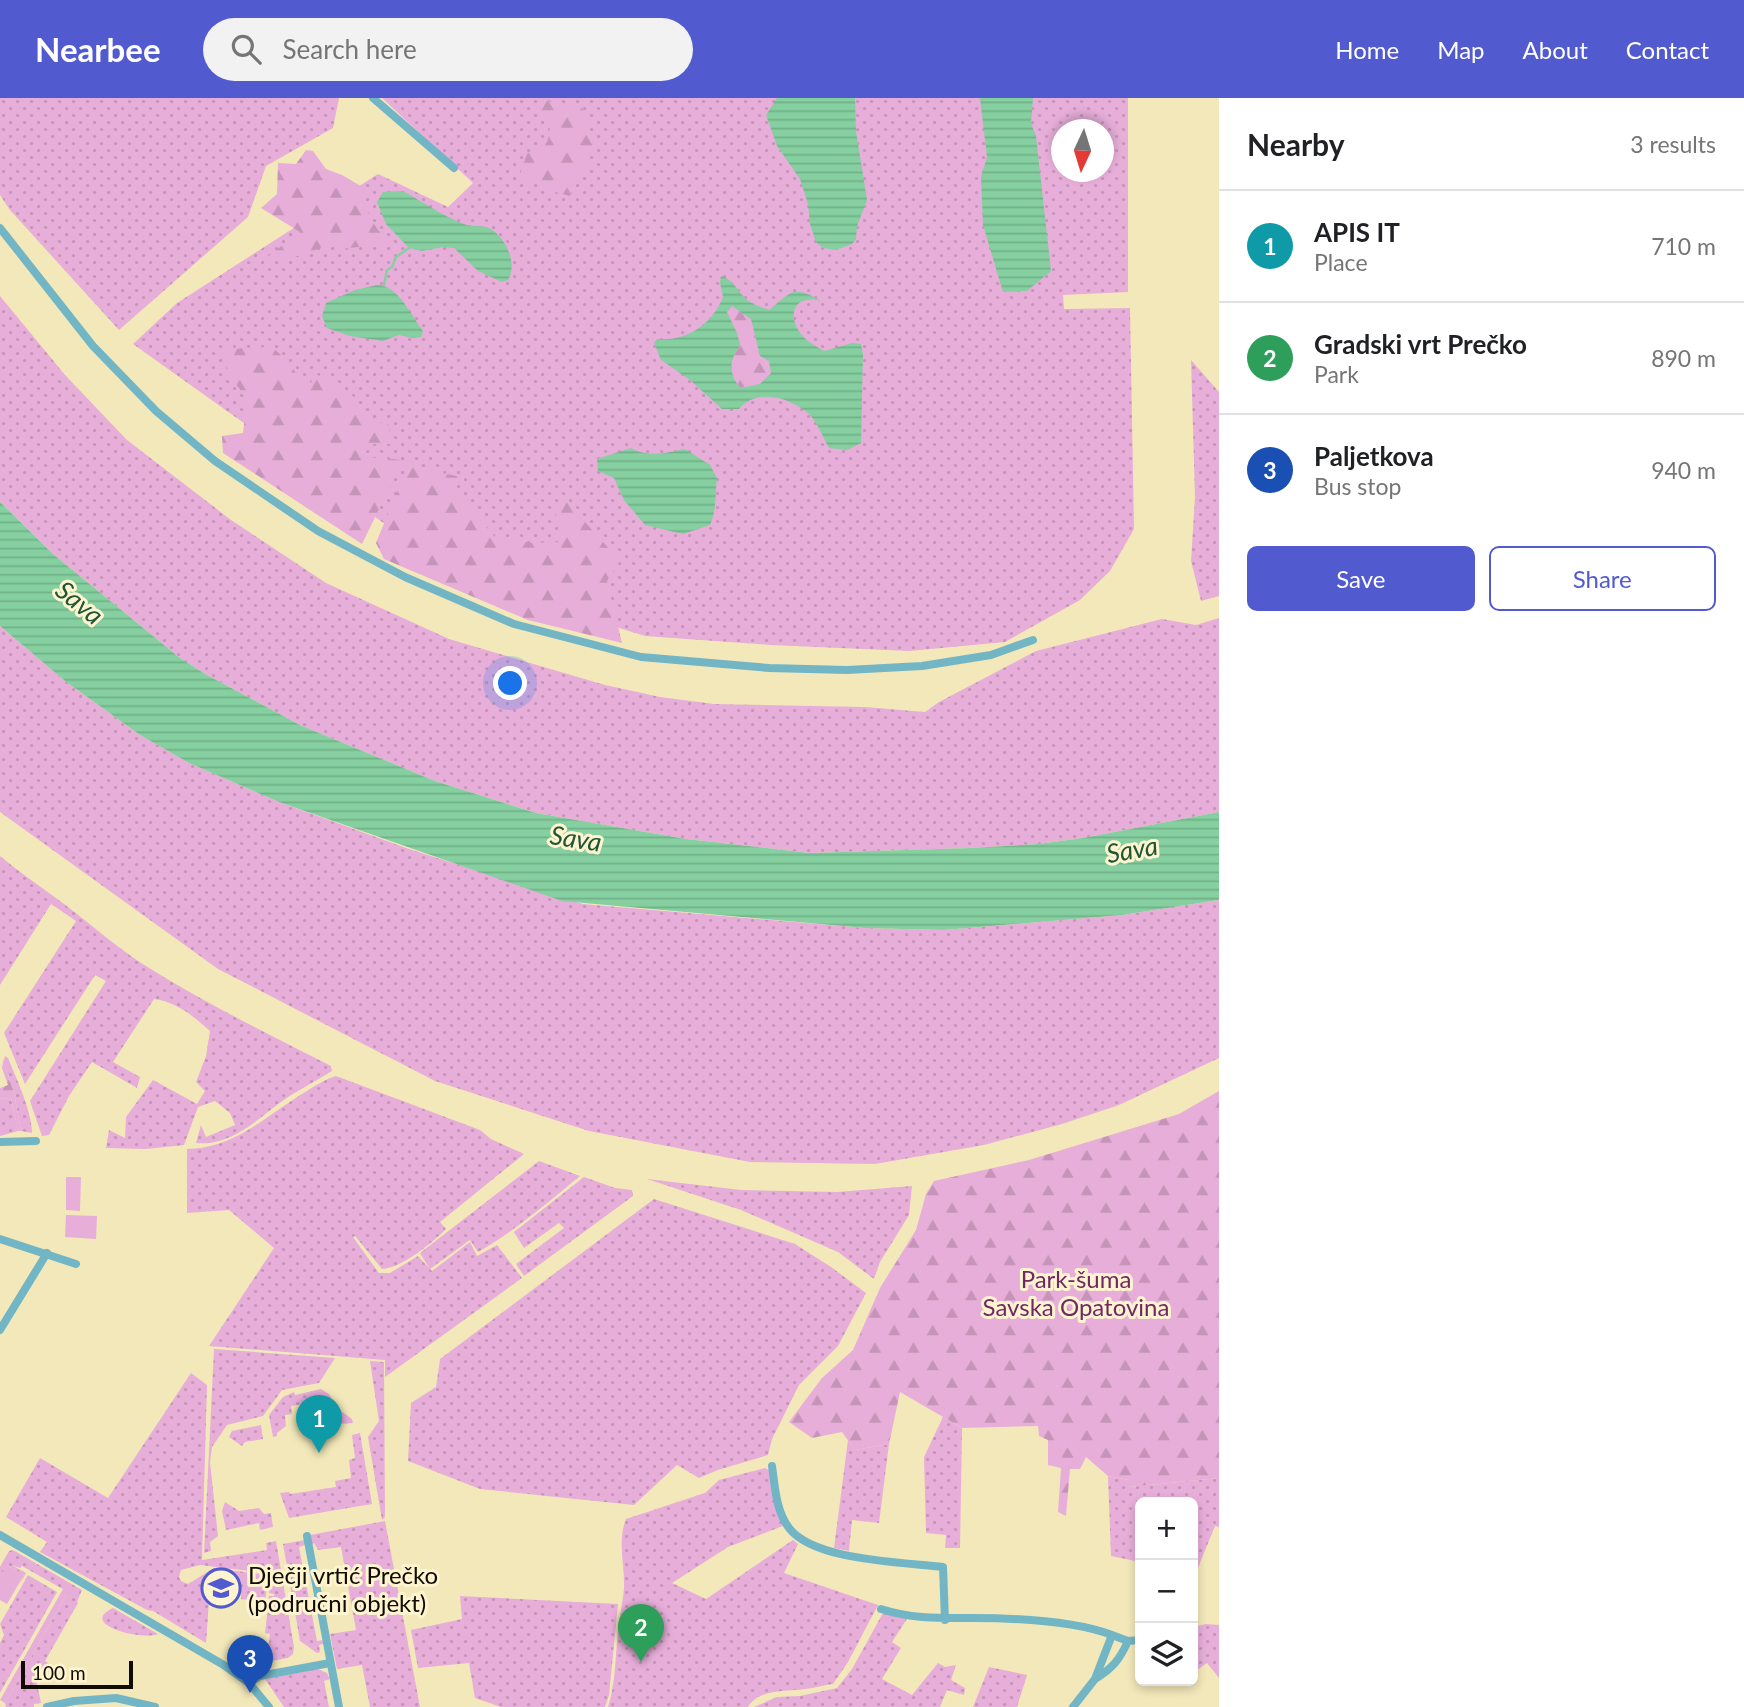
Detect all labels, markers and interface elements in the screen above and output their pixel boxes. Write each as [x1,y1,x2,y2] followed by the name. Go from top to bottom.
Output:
[203,18,693,81] search box
[35,29,161,69] text: Nearbee
[227,30,265,68] icon: search
[283,33,417,65] text: Search here
[1335,35,1399,64] text: Home
[1437,35,1485,64] text: Map
[1523,35,1588,64] text: About
[1626,35,1709,64] text: Contact
[1051,119,1114,182] north arrow
[1247,126,1345,162] text: Nearby
[1630,130,1716,158] text: 3 results
[1314,216,1400,248] text: APIS IT
[1263,232,1277,260] text: 1
[1651,232,1716,260] text: 710 m
[1314,248,1368,276] text: Place
[1314,328,1527,360] text: Gradski vrt Prečko
[1263,344,1277,372] text: 2
[1651,344,1716,372] text: 890 m
[1314,360,1359,388] text: Park
[1314,440,1434,472] text: Paljetkova
[1263,456,1277,484] text: 3
[1651,456,1716,484] text: 940 m
[1314,472,1401,500] text: Bus stop
[1247,546,1475,611] button: Save
[1489,546,1716,611] button: Share
[50,573,110,631] water label: Sava
[493,666,527,700] your location
[548,818,604,858] water label: Sava
[1104,829,1160,869] water label: Sava
[983,1264,1169,1321] park label: Park-šuma Savska Opatovina
[296,1395,342,1453] pin: 1
[1135,1497,1198,1686] map controls
[1135,1497,1198,1560] button: +
[248,1560,438,1617] place label: Dječji vrtić Prečko (područni objekt)
[1135,1560,1198,1623] button: −
[200,1567,242,1609] school or university icon: Dječji vrtić Prečko (područni objekt)
[618,1604,664,1662] pin: 2
[1135,1623,1198,1686] button: layers
[227,1635,273,1693] pin: 3
[21,1658,133,1690] scale bar
[32,1661,86,1684] text: 100 m

